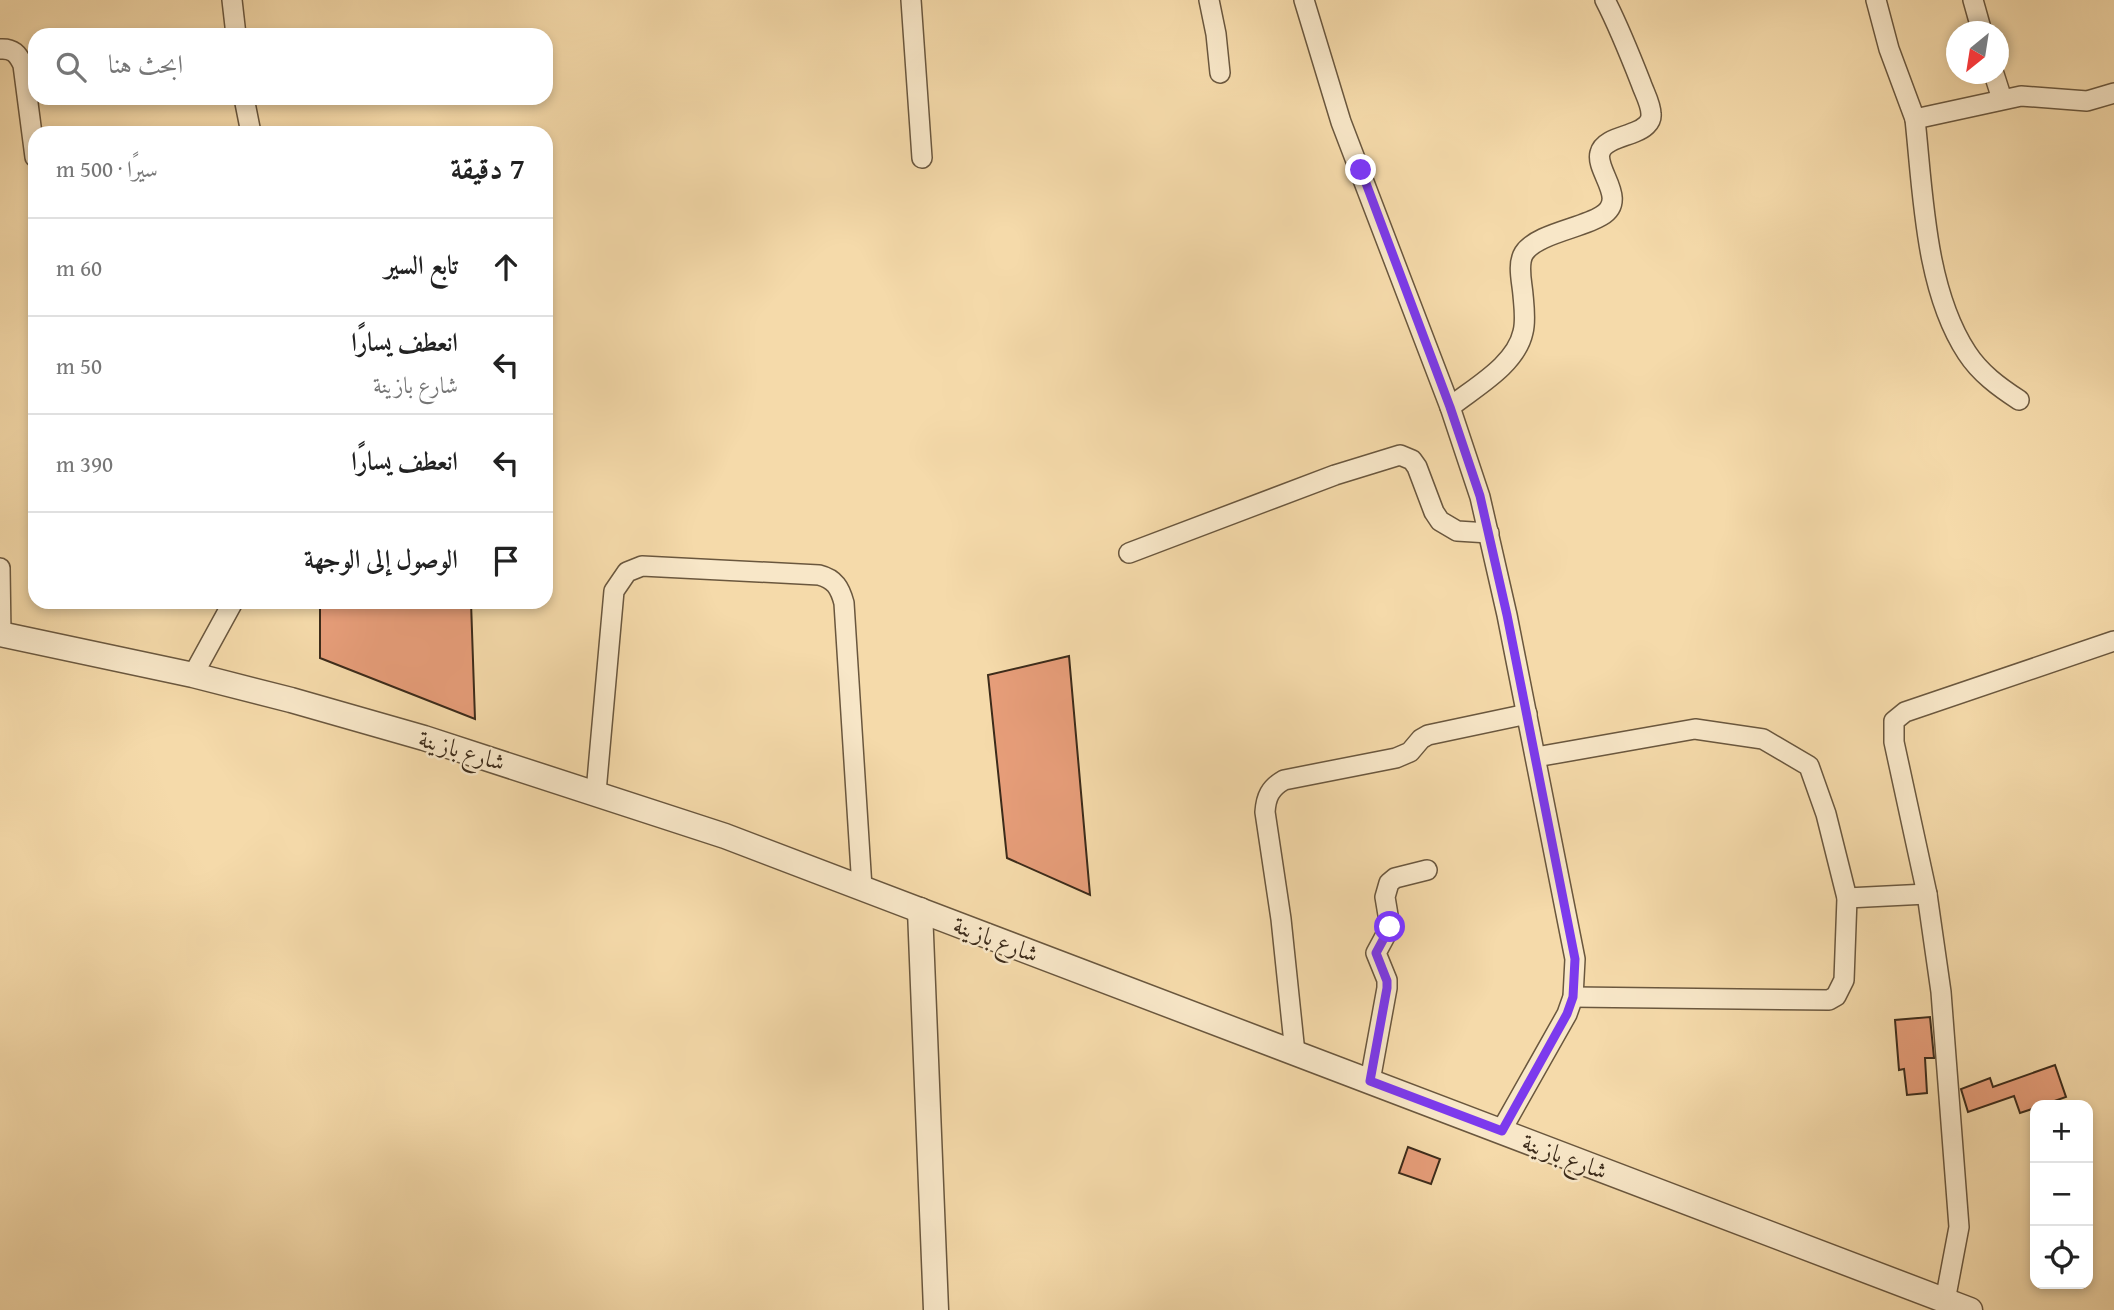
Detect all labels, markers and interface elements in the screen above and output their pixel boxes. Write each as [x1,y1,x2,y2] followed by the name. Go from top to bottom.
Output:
[1946,21,2009,84] north arrow
[28,28,553,105] search box
[108,44,183,83] text: ابحث هنا
[52,48,90,86] icon: search
[450,146,525,190] text: 7 دقيقة
[56,152,158,185] text: سيرًا · 500 m
[1345,154,1376,185] route end
[384,245,458,284] text: تابع السير
[487,248,525,286] icon: ahead
[56,251,102,284] text: 60 m
[351,322,458,361] text: انعطف يسارًا
[487,346,525,384] icon: left
[56,349,102,382] text: 50 m
[373,368,458,401] text: شارع بازينة
[351,441,458,480] text: انعطف يسارًا
[487,444,525,482] icon: left
[56,447,113,480] text: 390 m
[304,539,458,578] text: الوصول إلى الوجهة
[487,542,525,580] icon: arrive
[414,720,510,783] street label: شارع بازينة
[947,907,1044,974] street label: شارع بازينة
[1374,911,1405,942] route start
[2030,1100,2093,1289] map controls
[2030,1100,2093,1163] button: +
[1516,1124,1613,1191] street label: شارع بازينة
[2030,1163,2093,1226] button: −
[2030,1226,2093,1289] button: locate

